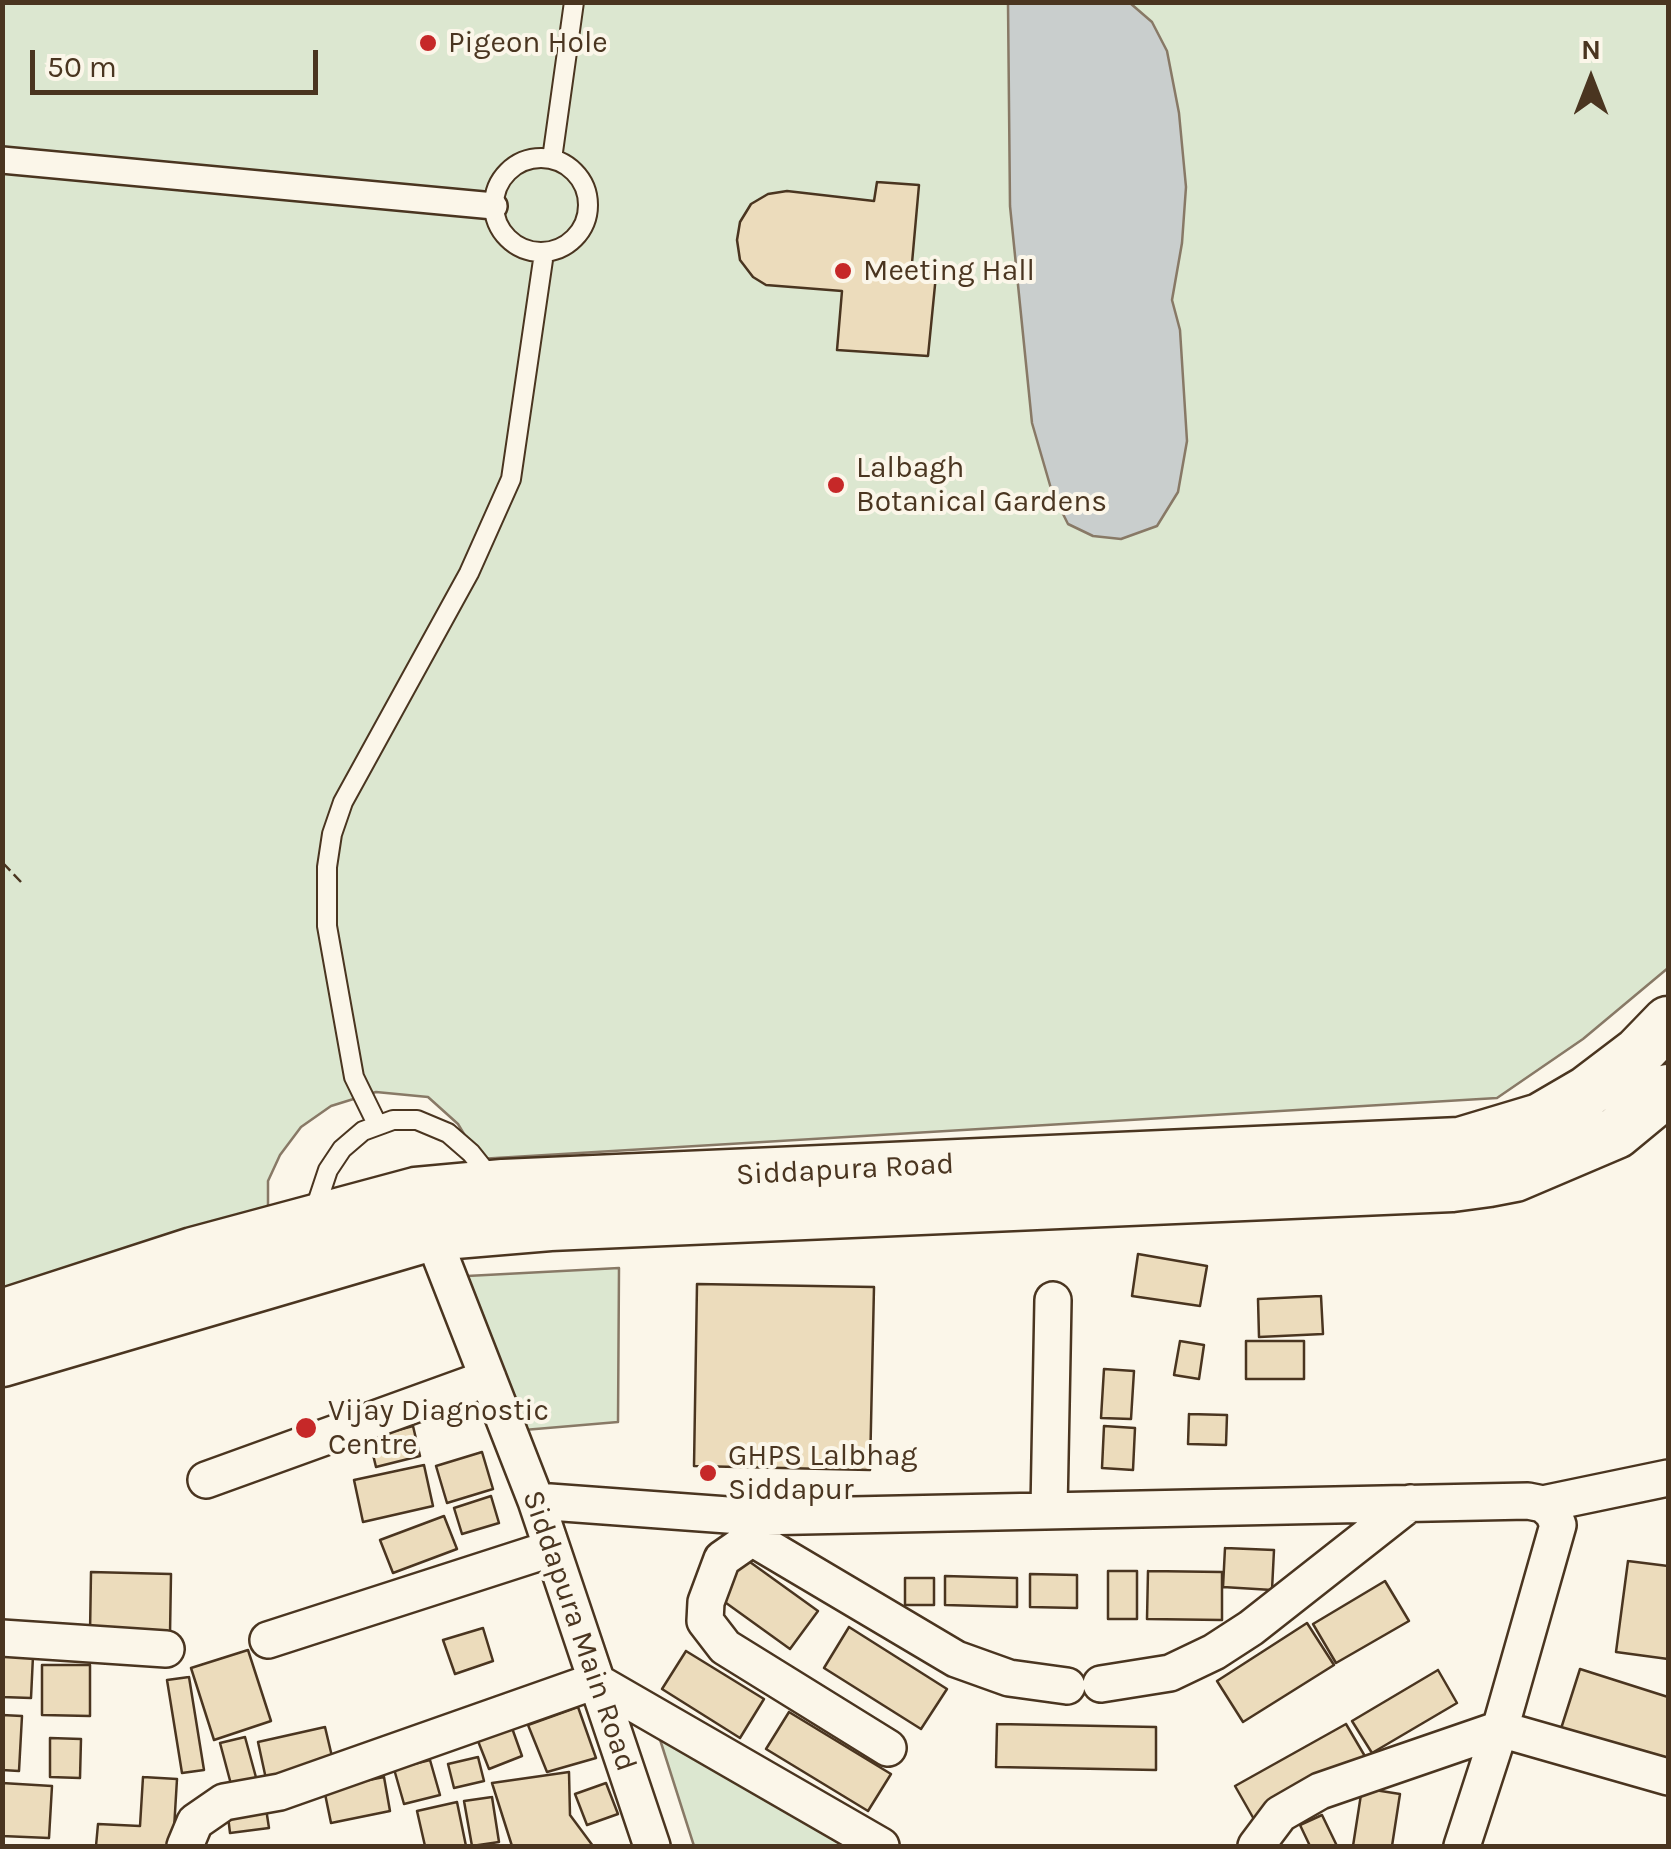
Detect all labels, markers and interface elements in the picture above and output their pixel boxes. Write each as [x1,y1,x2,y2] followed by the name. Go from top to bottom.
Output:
[448,25,608,61] place label: Pigeon Hole
[35,30,322,92] scale bar
[1541,30,1641,130] north arrow
[417,32,439,54] marker: Pigeon Hole
[1581,33,1601,66] text: N
[47,49,117,85] text: 50 m
[863,253,1035,289] place label: Meeting Hall
[832,260,854,282] marker: Meeting Hall
[856,450,1107,520] place label: Lalbagh Botanical Gardens
[825,474,847,496] marker: Lalbagh Botanical Gardens
[735,1146,955,1194] street label: Siddapura Road
[328,1393,549,1464] place label: Vijay Diagnostic Centre
[293,1415,319,1441] marker: Vijay Diagnostic Centre
[728,1438,918,1508] place label: GHPS Lalbhag Siddapur
[697,1462,719,1484] marker: GHPS Lalbhag Siddapur
[514,1486,644,1776] street label: Siddapura Main Road

